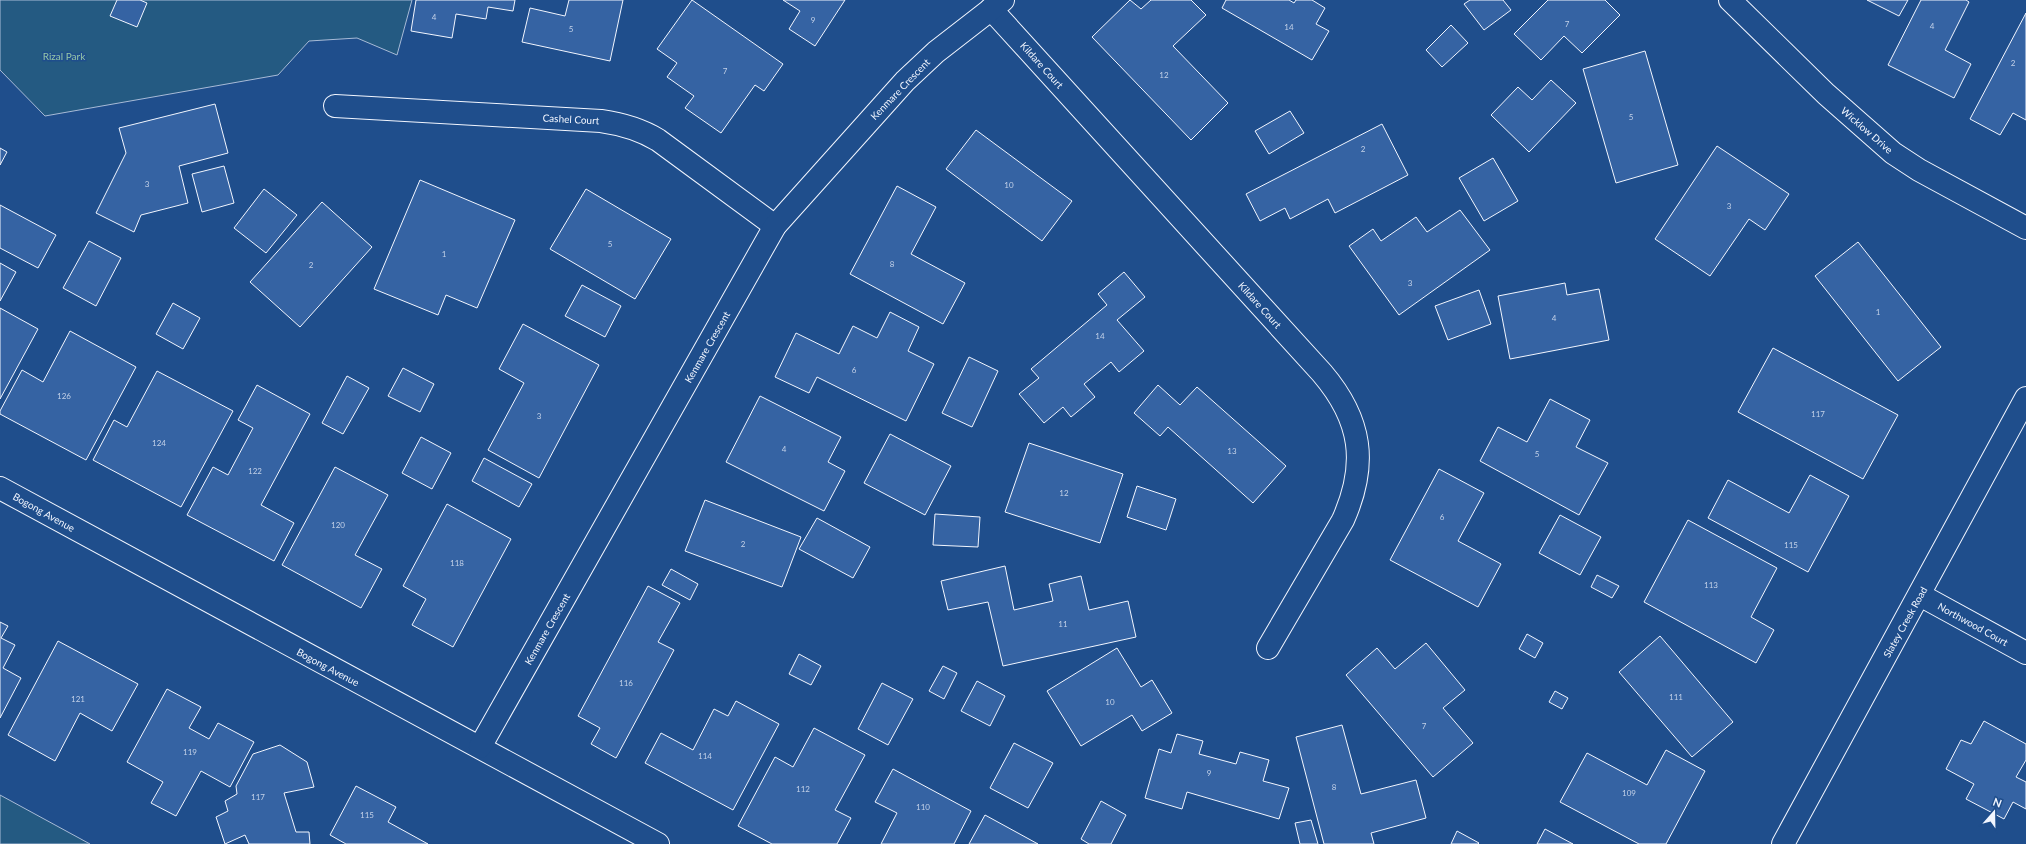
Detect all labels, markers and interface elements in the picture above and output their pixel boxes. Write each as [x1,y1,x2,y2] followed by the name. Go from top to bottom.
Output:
[432,12,437,22] house number: 4
[811,15,816,25] house number: 9
[1565,19,1570,29] house number: 7
[1930,21,1935,31] house number: 4
[1284,22,1294,32] house number: 14
[569,24,574,34] house number: 5
[1018,39,1066,91] street label: Kildare Court
[43,50,86,62] park label: Rizal Park
[868,56,933,122] street label: Kenmare Crescent
[2011,58,2016,68] house number: 2
[723,66,728,76] house number: 7
[1159,70,1169,80] house number: 12
[1839,104,1895,156] street label: Wicklow Drive
[542,112,600,127] street label: Cashel Court
[1629,112,1634,122] house number: 5
[1361,144,1366,154] house number: 2
[145,179,150,189] house number: 3
[1004,180,1014,190] house number: 10
[1727,201,1732,211] house number: 3
[608,239,613,249] house number: 5
[442,249,447,259] house number: 1
[890,259,895,269] house number: 8
[309,260,314,270] house number: 2
[1408,278,1413,288] house number: 3
[1236,279,1284,331] street label: Kildare Court
[1876,307,1881,317] house number: 1
[682,309,732,385] street label: Kenmare Crescent
[1552,313,1557,323] house number: 4
[1095,331,1105,341] house number: 14
[852,365,857,375] house number: 6
[57,391,71,401] house number: 126
[1811,409,1825,419] house number: 117
[537,411,542,421] house number: 3
[152,438,166,448] house number: 124
[782,444,787,454] house number: 4
[1227,446,1237,456] house number: 13
[1535,449,1540,459] house number: 5
[248,466,262,476] house number: 122
[1059,488,1069,498] house number: 12
[11,490,77,534] street label: Bogong Avenue
[1440,512,1445,522] house number: 6
[331,520,345,530] house number: 120
[741,539,746,549] house number: 2
[1784,540,1798,550] house number: 115
[450,558,464,568] house number: 118
[1704,580,1718,590] house number: 113
[1881,584,1929,660] street label: Slatey Creek Road
[522,591,572,667] street label: Kenmare Crescent
[1936,600,2010,648] street label: Northwood Court
[1058,619,1068,629] house number: 11
[295,646,361,688] street label: Bogong Avenue
[619,678,633,688] house number: 116
[1669,692,1683,702] house number: 111
[71,694,85,704] house number: 121
[1105,697,1115,707] house number: 10
[1422,721,1427,731] house number: 7
[183,747,197,757] house number: 119
[698,751,712,761] house number: 114
[1207,768,1212,778] house number: 9
[1332,782,1337,792] house number: 8
[796,784,810,794] house number: 112
[1622,788,1636,798] house number: 109
[251,792,265,802] house number: 117
[1974,792,2014,832] north arrow
[1991,795,2004,810] text: N
[916,802,930,812] house number: 110
[360,810,374,820] house number: 115

